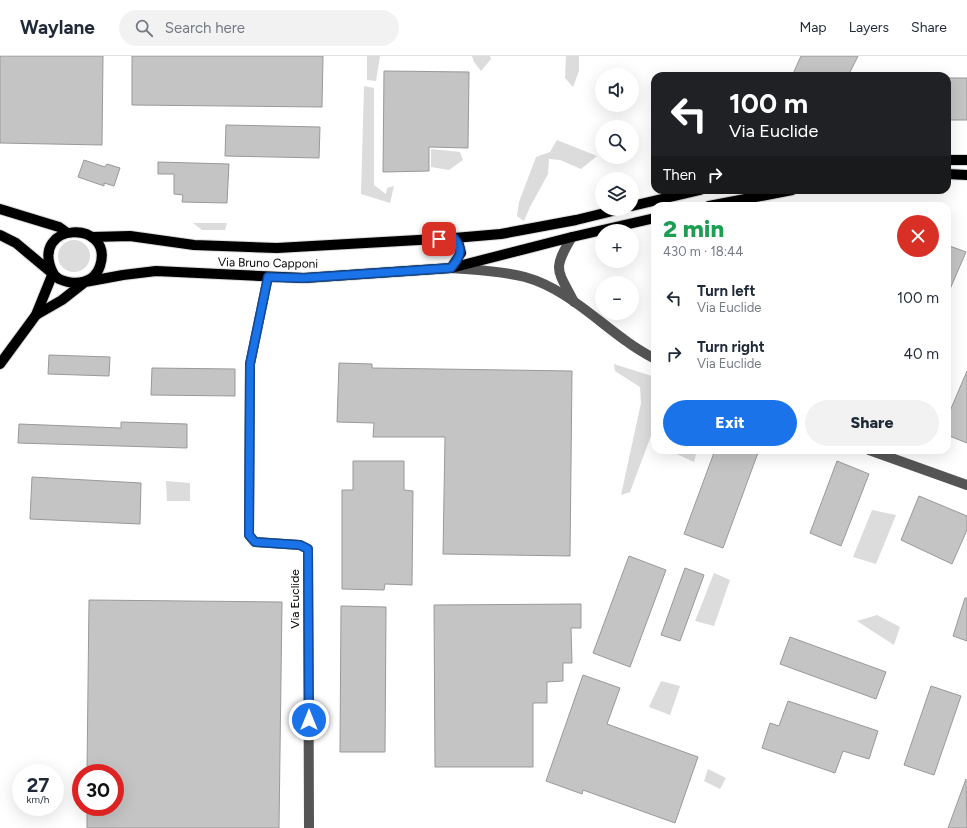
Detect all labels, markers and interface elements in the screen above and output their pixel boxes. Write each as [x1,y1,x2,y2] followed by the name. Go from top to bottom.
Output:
[119,10,399,46] search box
[20,16,95,39] text: Waylane
[133,17,155,39] icon: search
[165,19,245,37] text: Search here
[799,19,827,36] text: Map
[849,19,889,36] text: Layers
[911,19,947,36] text: Share
[595,68,639,320] map controls
[595,68,639,112] button: sound
[729,86,808,120] text: 100 m
[663,88,715,140] icon: left
[595,120,639,164] button: search
[729,120,818,142] text: Via Euclide
[704,164,726,186] icon: right
[663,166,696,184] text: Then
[595,172,639,216] button: layers
[663,214,724,243] text: 2 min
[897,215,939,257] button: close
[422,222,456,256] pin
[595,224,639,268] button: +
[428,228,450,250] icon: arrive
[663,244,743,259] text: 430 m · 18:44
[218,255,318,271] street label: Via Bruno Capponi
[595,276,639,320] button: −
[697,282,755,300] text: Turn left
[663,287,685,309] icon: left
[897,289,939,307] text: 100 m
[697,300,761,315] text: Via Euclide
[697,338,765,356] text: Turn right
[663,343,685,365] icon: right
[904,345,939,363] text: 40 m
[697,356,761,371] text: Via Euclide
[663,400,797,446] button: Exit
[805,400,939,446] button: Share
[288,569,302,629] street label: Via Euclide
[288,699,330,741] position arrow
[72,764,124,816] speed limit sign: 30
[27,773,49,797] text: 27
[27,793,49,806] text: km/h

